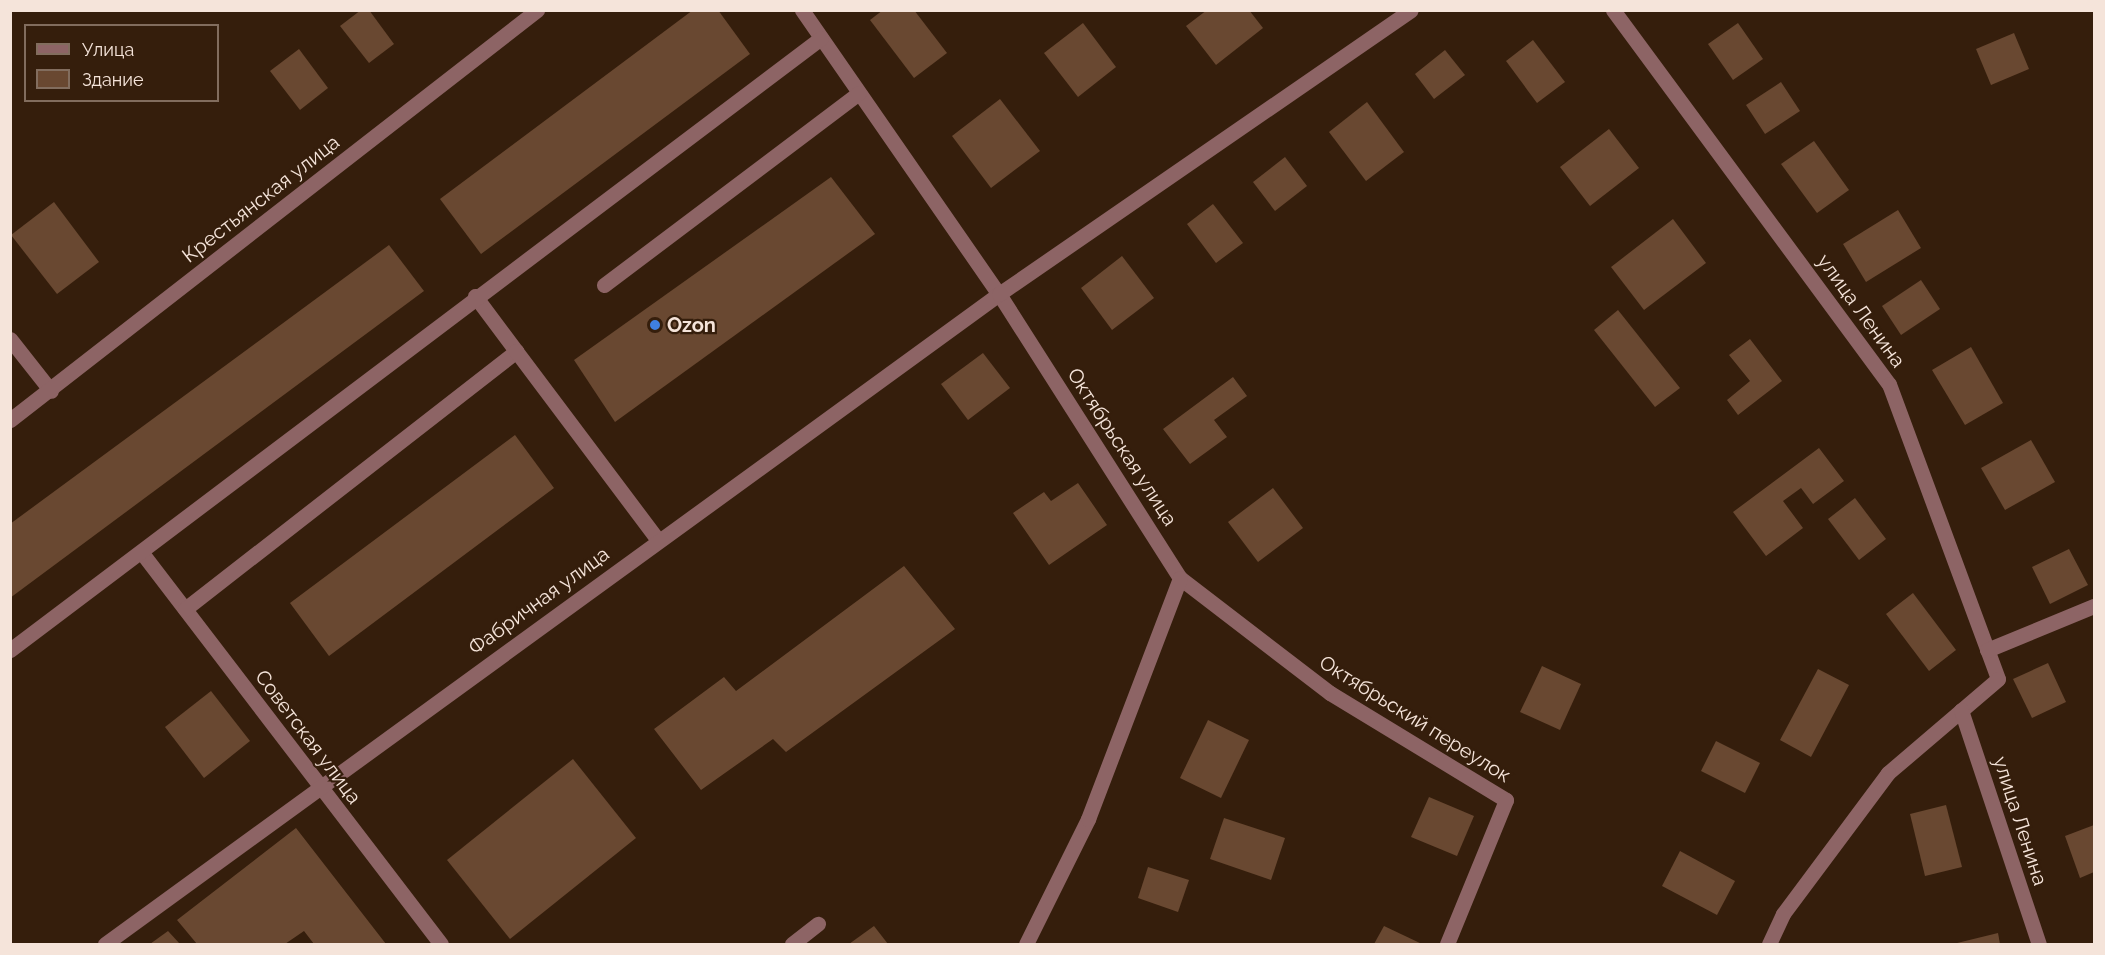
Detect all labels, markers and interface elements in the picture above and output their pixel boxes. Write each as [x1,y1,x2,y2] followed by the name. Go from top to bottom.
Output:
[24,24,219,102] legend
[82,39,134,60] text: Улица
[82,69,144,90] text: Здание
[177,130,345,268] street label: Крестьянская улица
[1812,250,1910,372] street label: улица Ленина
[667,313,716,337] place label: Ozon
[648,318,662,332] marker: Ozon
[1062,363,1182,531] street label: Октябрьская улица
[464,542,614,660] street label: Фабричная улица
[1315,650,1515,788] street label: Октябрьский переулок
[250,665,366,809] street label: Советская улица
[1988,754,2052,888] street label: улица Ленина

